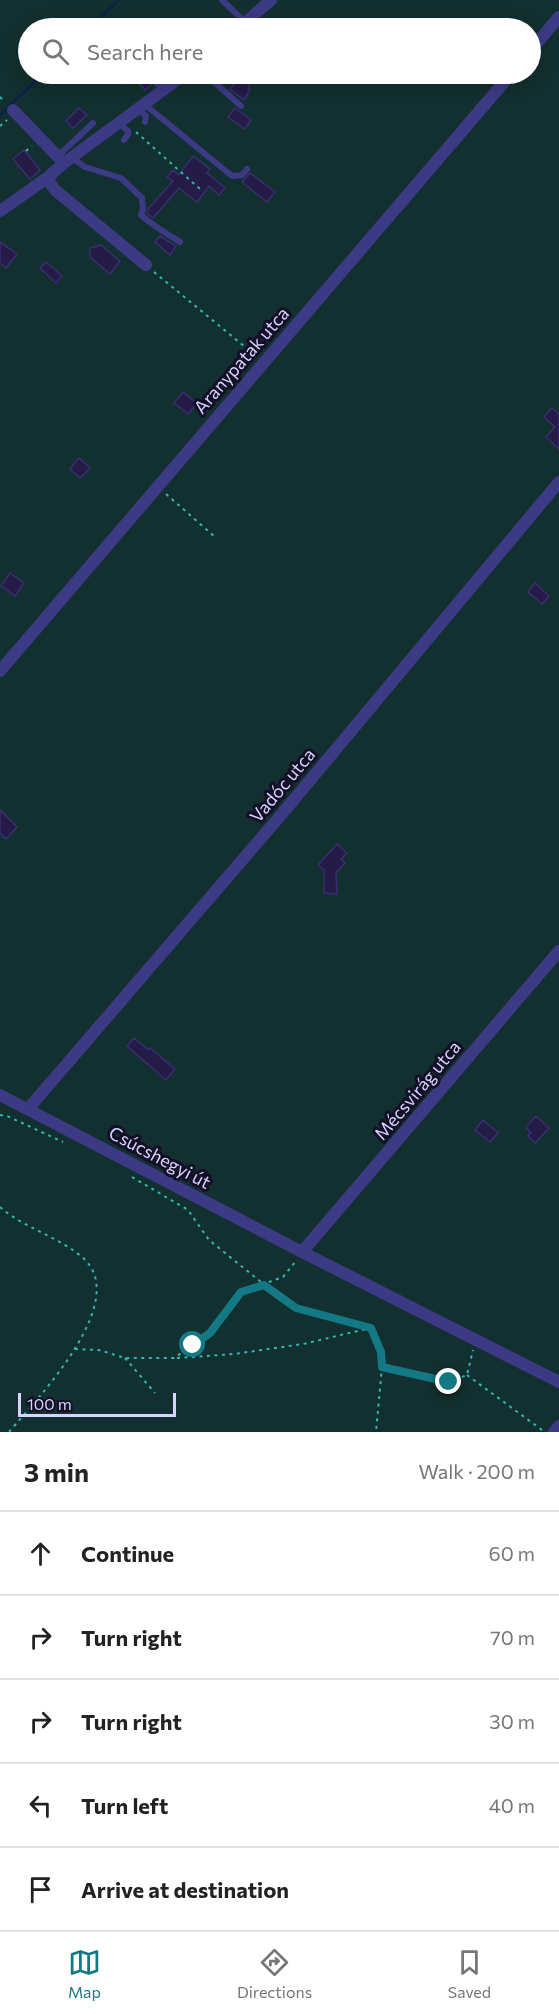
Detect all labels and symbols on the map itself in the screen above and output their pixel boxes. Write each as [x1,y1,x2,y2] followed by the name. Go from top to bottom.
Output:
[189,302,293,418] street label: Aranypatak utca
[245,743,319,827] street label: Vadóc utca
[369,1036,465,1144] street label: Mécsvirág utca
[105,1121,215,1193] street label: Csúcshegyi út
[179,1331,205,1357] route start
[435,1368,461,1394] route end
[18,1390,176,1418] scale bar

